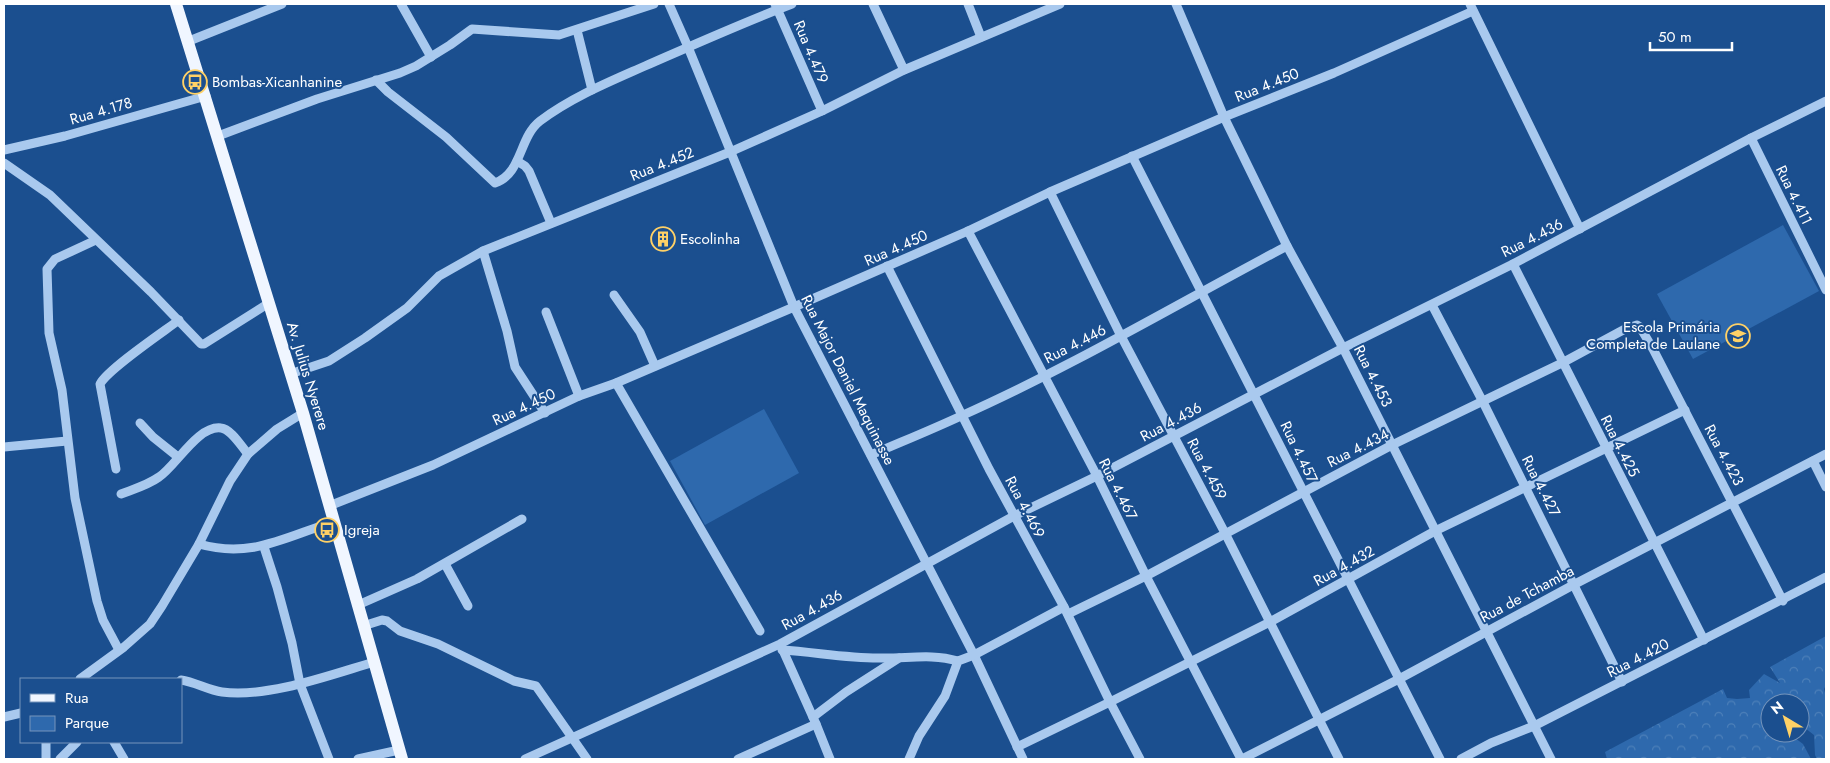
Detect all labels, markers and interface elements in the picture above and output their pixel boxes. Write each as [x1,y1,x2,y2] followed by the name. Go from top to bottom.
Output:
[788,17,834,87] street label: Rua 4.479
[1650,20,1732,52] scale bar
[1658,26,1692,48] text: 50 m
[1232,62,1302,108] street label: Rua 4.450
[182,69,208,95] bus stop icon: Bombas-Xicanhanine
[212,71,342,93] place label: Bombas-Xicanhanine
[67,92,135,130] street label: Rua 4.178
[627,141,697,187] street label: Rua 4.452
[1770,162,1818,228] street label: Rua 4.411
[1497,213,1567,263] street label: Rua 4.436
[861,224,931,272] street label: Rua 4.450
[650,226,676,252] building icon: Escolinha
[680,228,740,250] place label: Escolinha
[795,291,901,469] street label: Rua Major Daniel Maquinasse
[1586,316,1720,355] place label: Escola Primária Completa de Laulane
[281,319,335,433] street label: Av. Julius Nyerere
[1040,319,1110,369] street label: Rua 4.446
[1725,323,1751,349] school or university icon: Escola Primária Completa de Laulane
[1348,341,1398,411] street label: Rua 4.453
[489,383,559,431] street label: Rua 4.450
[1136,397,1206,447] street label: Rua 4.436
[1595,411,1645,481] street label: Rua 4.425
[1275,417,1323,487] street label: Rua 4.457
[1699,420,1749,490] street label: Rua 4.423
[1323,423,1393,473] street label: Rua 4.434
[1182,434,1232,504] street label: Rua 4.459
[1516,451,1566,521] street label: Rua 4.427
[1093,454,1143,524] street label: Rua 4.467
[999,472,1051,542] street label: Rua 4.469
[314,517,340,543] bus stop icon: Igreja
[344,519,380,541] place label: Igreja
[1309,540,1379,592] street label: Rua 4.432
[1476,560,1578,628] street label: Rua de Tchamba
[777,584,847,636] street label: Rua 4.436
[1603,633,1673,683] street label: Rua 4.420
[20,678,182,743] legend
[65,687,89,709] text: Rua
[1760,693,1810,743] north arrow
[1766,696,1788,719] text: N
[65,712,109,734] text: Parque

